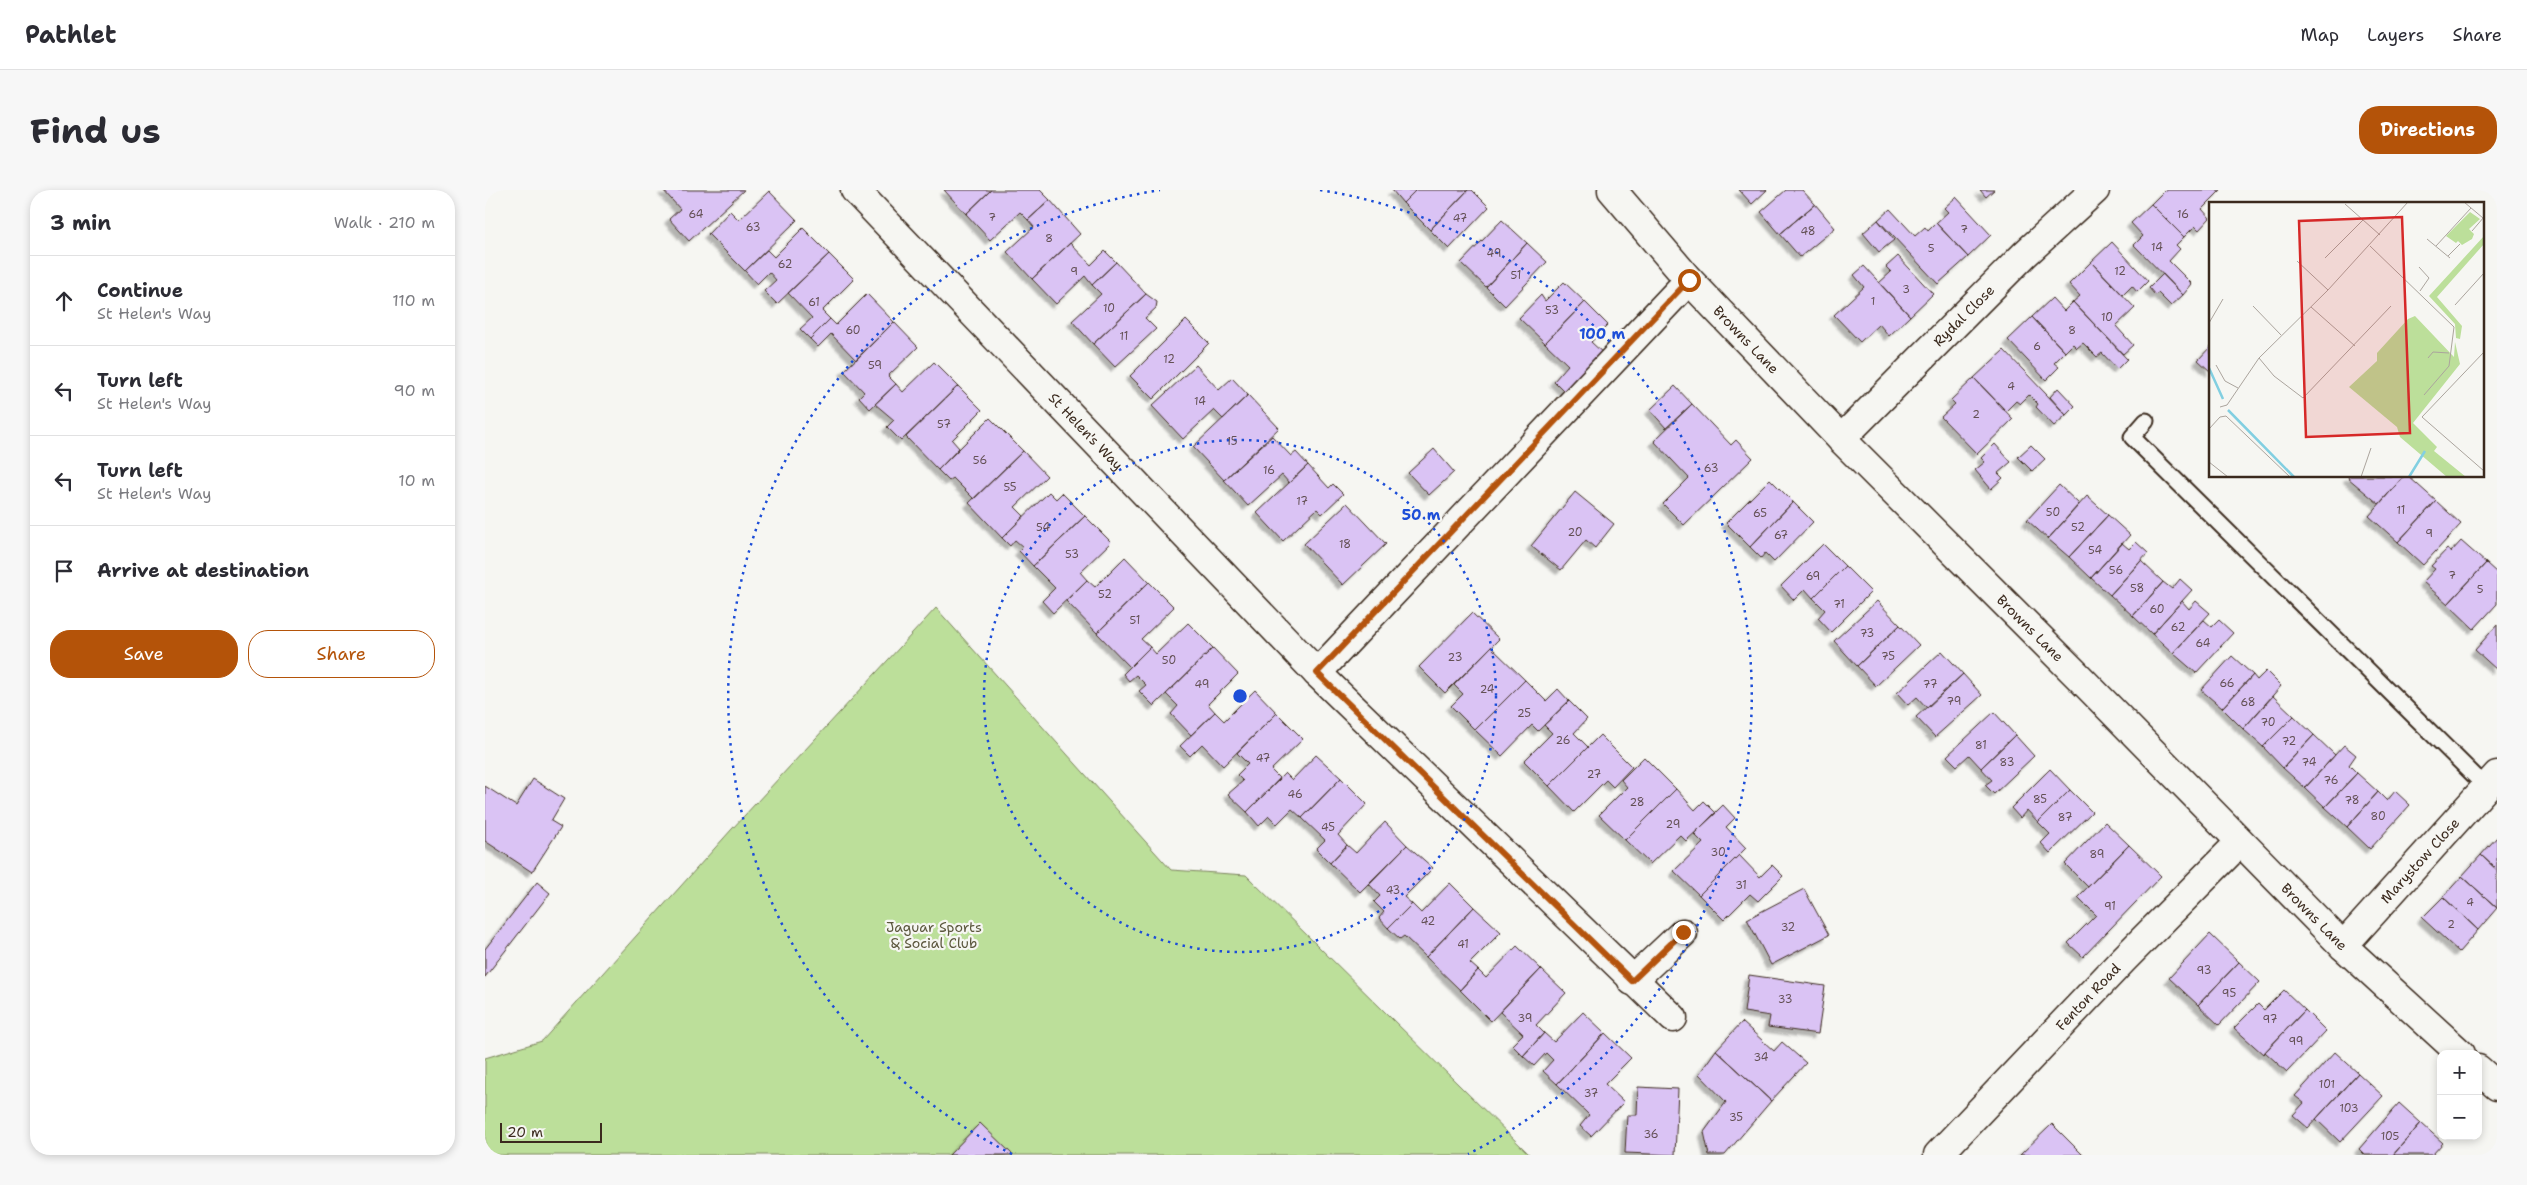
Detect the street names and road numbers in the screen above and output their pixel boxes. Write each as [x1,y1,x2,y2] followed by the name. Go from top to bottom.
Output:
[1929,281,1998,350] street label: Rydal Close
[1709,302,1783,378] street label: Browns Lane
[1045,389,1127,474] street label: St Helen's Way
[1993,591,2068,666] street label: Browns Lane
[2377,814,2463,907] street label: Marystow Close
[2277,879,2351,954] street label: Browns Lane
[2052,959,2124,1034] street label: Fenton Road

